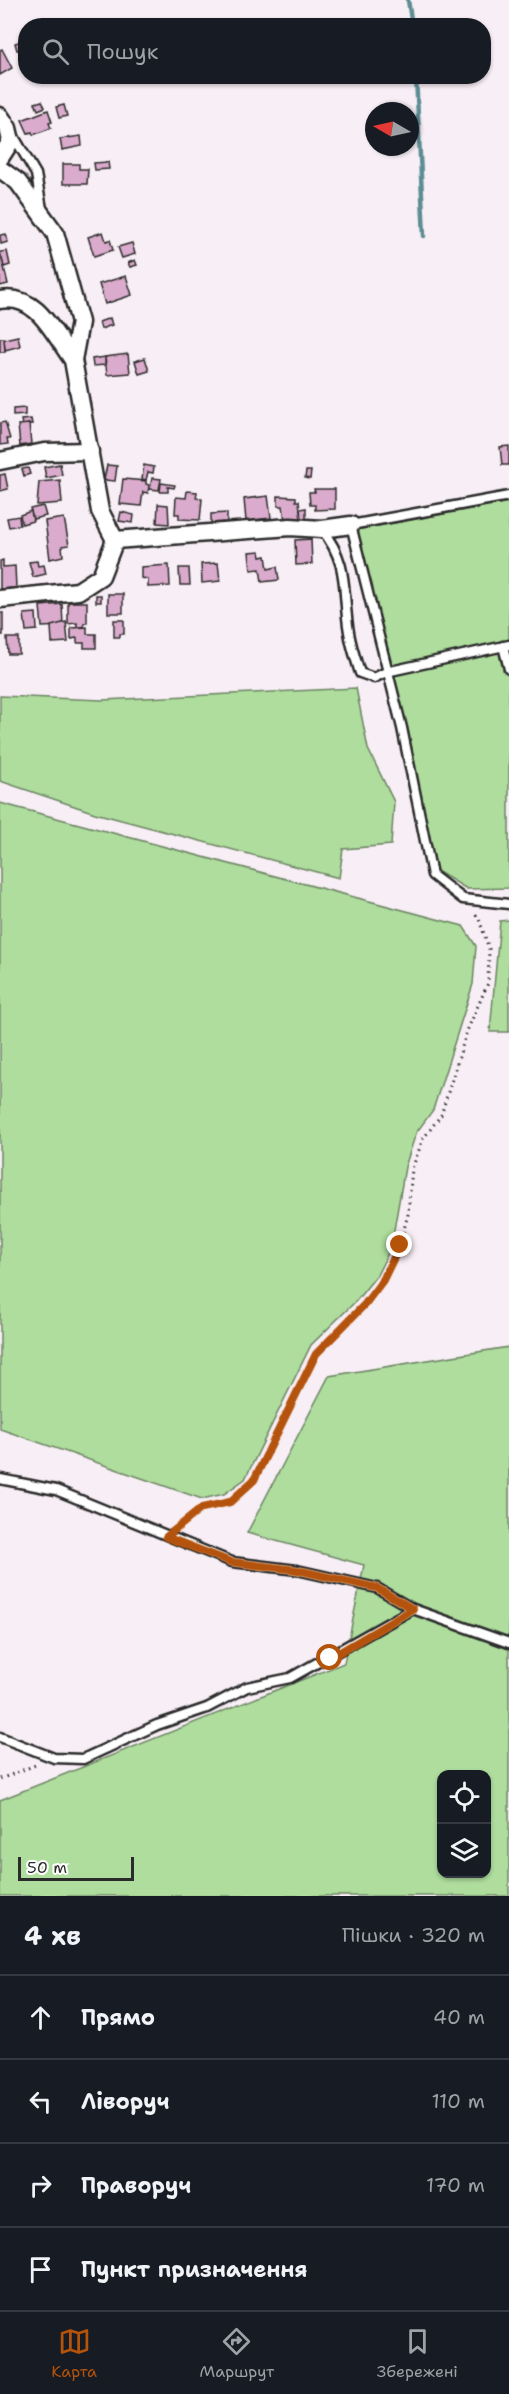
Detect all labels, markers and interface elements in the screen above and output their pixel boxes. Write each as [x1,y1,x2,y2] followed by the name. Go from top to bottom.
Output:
[18,18,491,84] search box
[39,35,72,68] icon: search
[87,37,158,66] text: Пошук
[365,102,419,156] north arrow
[386,1231,412,1257] route end
[316,1644,342,1670] route start
[437,1770,491,1878] map controls
[437,1770,491,1824] button: locate
[437,1824,491,1878] button: layers
[18,1854,134,1882] scale bar
[27,1857,67,1878] text: 50 m
[24,1918,81,1953] text: 4 хв
[342,1922,485,1948] text: Пішки · 320 m
[24,2001,57,2034] icon: ahead
[81,2003,155,2032] text: Прямо
[433,2004,485,2030] text: 40 m
[24,2085,57,2118] icon: left
[81,2087,169,2116] text: Ліворуч
[431,2088,485,2114] text: 110 m
[24,2169,57,2202] icon: right
[81,2171,191,2200] text: Праворуч
[426,2172,485,2198] text: 170 m
[24,2253,57,2286] icon: arrive
[81,2255,308,2284] text: Пункт призначення
[51,2325,97,2382] tab: Карта
[200,2325,274,2382] tab: Маршрут
[377,2325,458,2382] tab: Збережені

